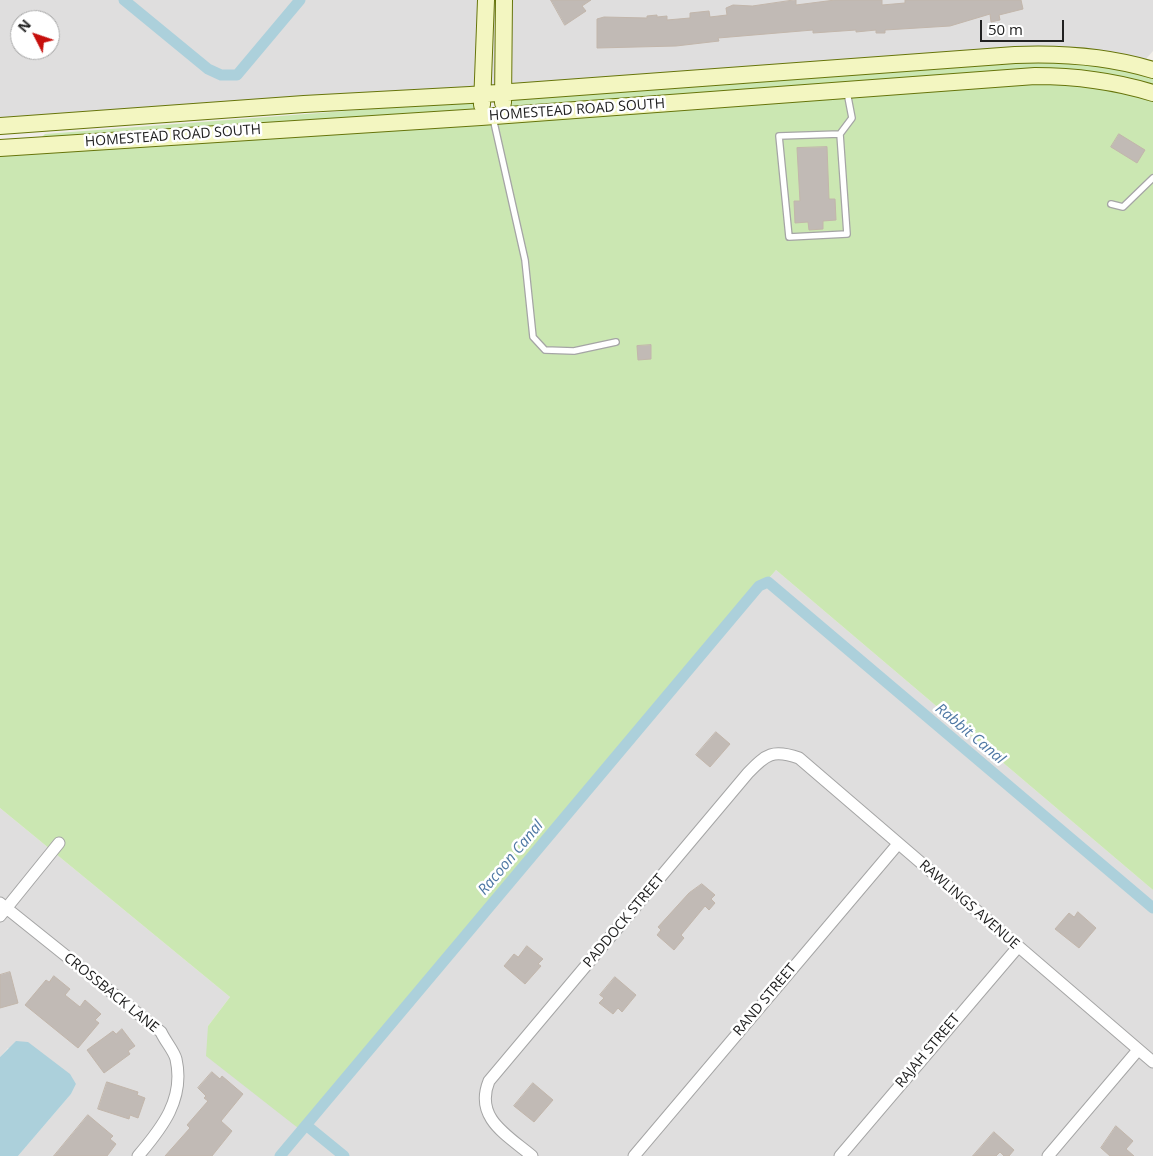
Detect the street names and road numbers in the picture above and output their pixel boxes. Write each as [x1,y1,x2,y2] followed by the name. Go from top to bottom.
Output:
[488,95,666,125] street label: HOMESTEAD ROAD SOUTH
[84,121,262,151] street label: HOMESTEAD ROAD SOUTH
[915,857,1023,953] street label: RAWLINGS AVENUE
[580,871,668,971] street label: PADDOCK STREET
[60,950,162,1036] street label: CROSSBACK LANE
[730,960,800,1040] street label: RAND STREET
[892,1011,964,1091] street label: RAJAH STREET

